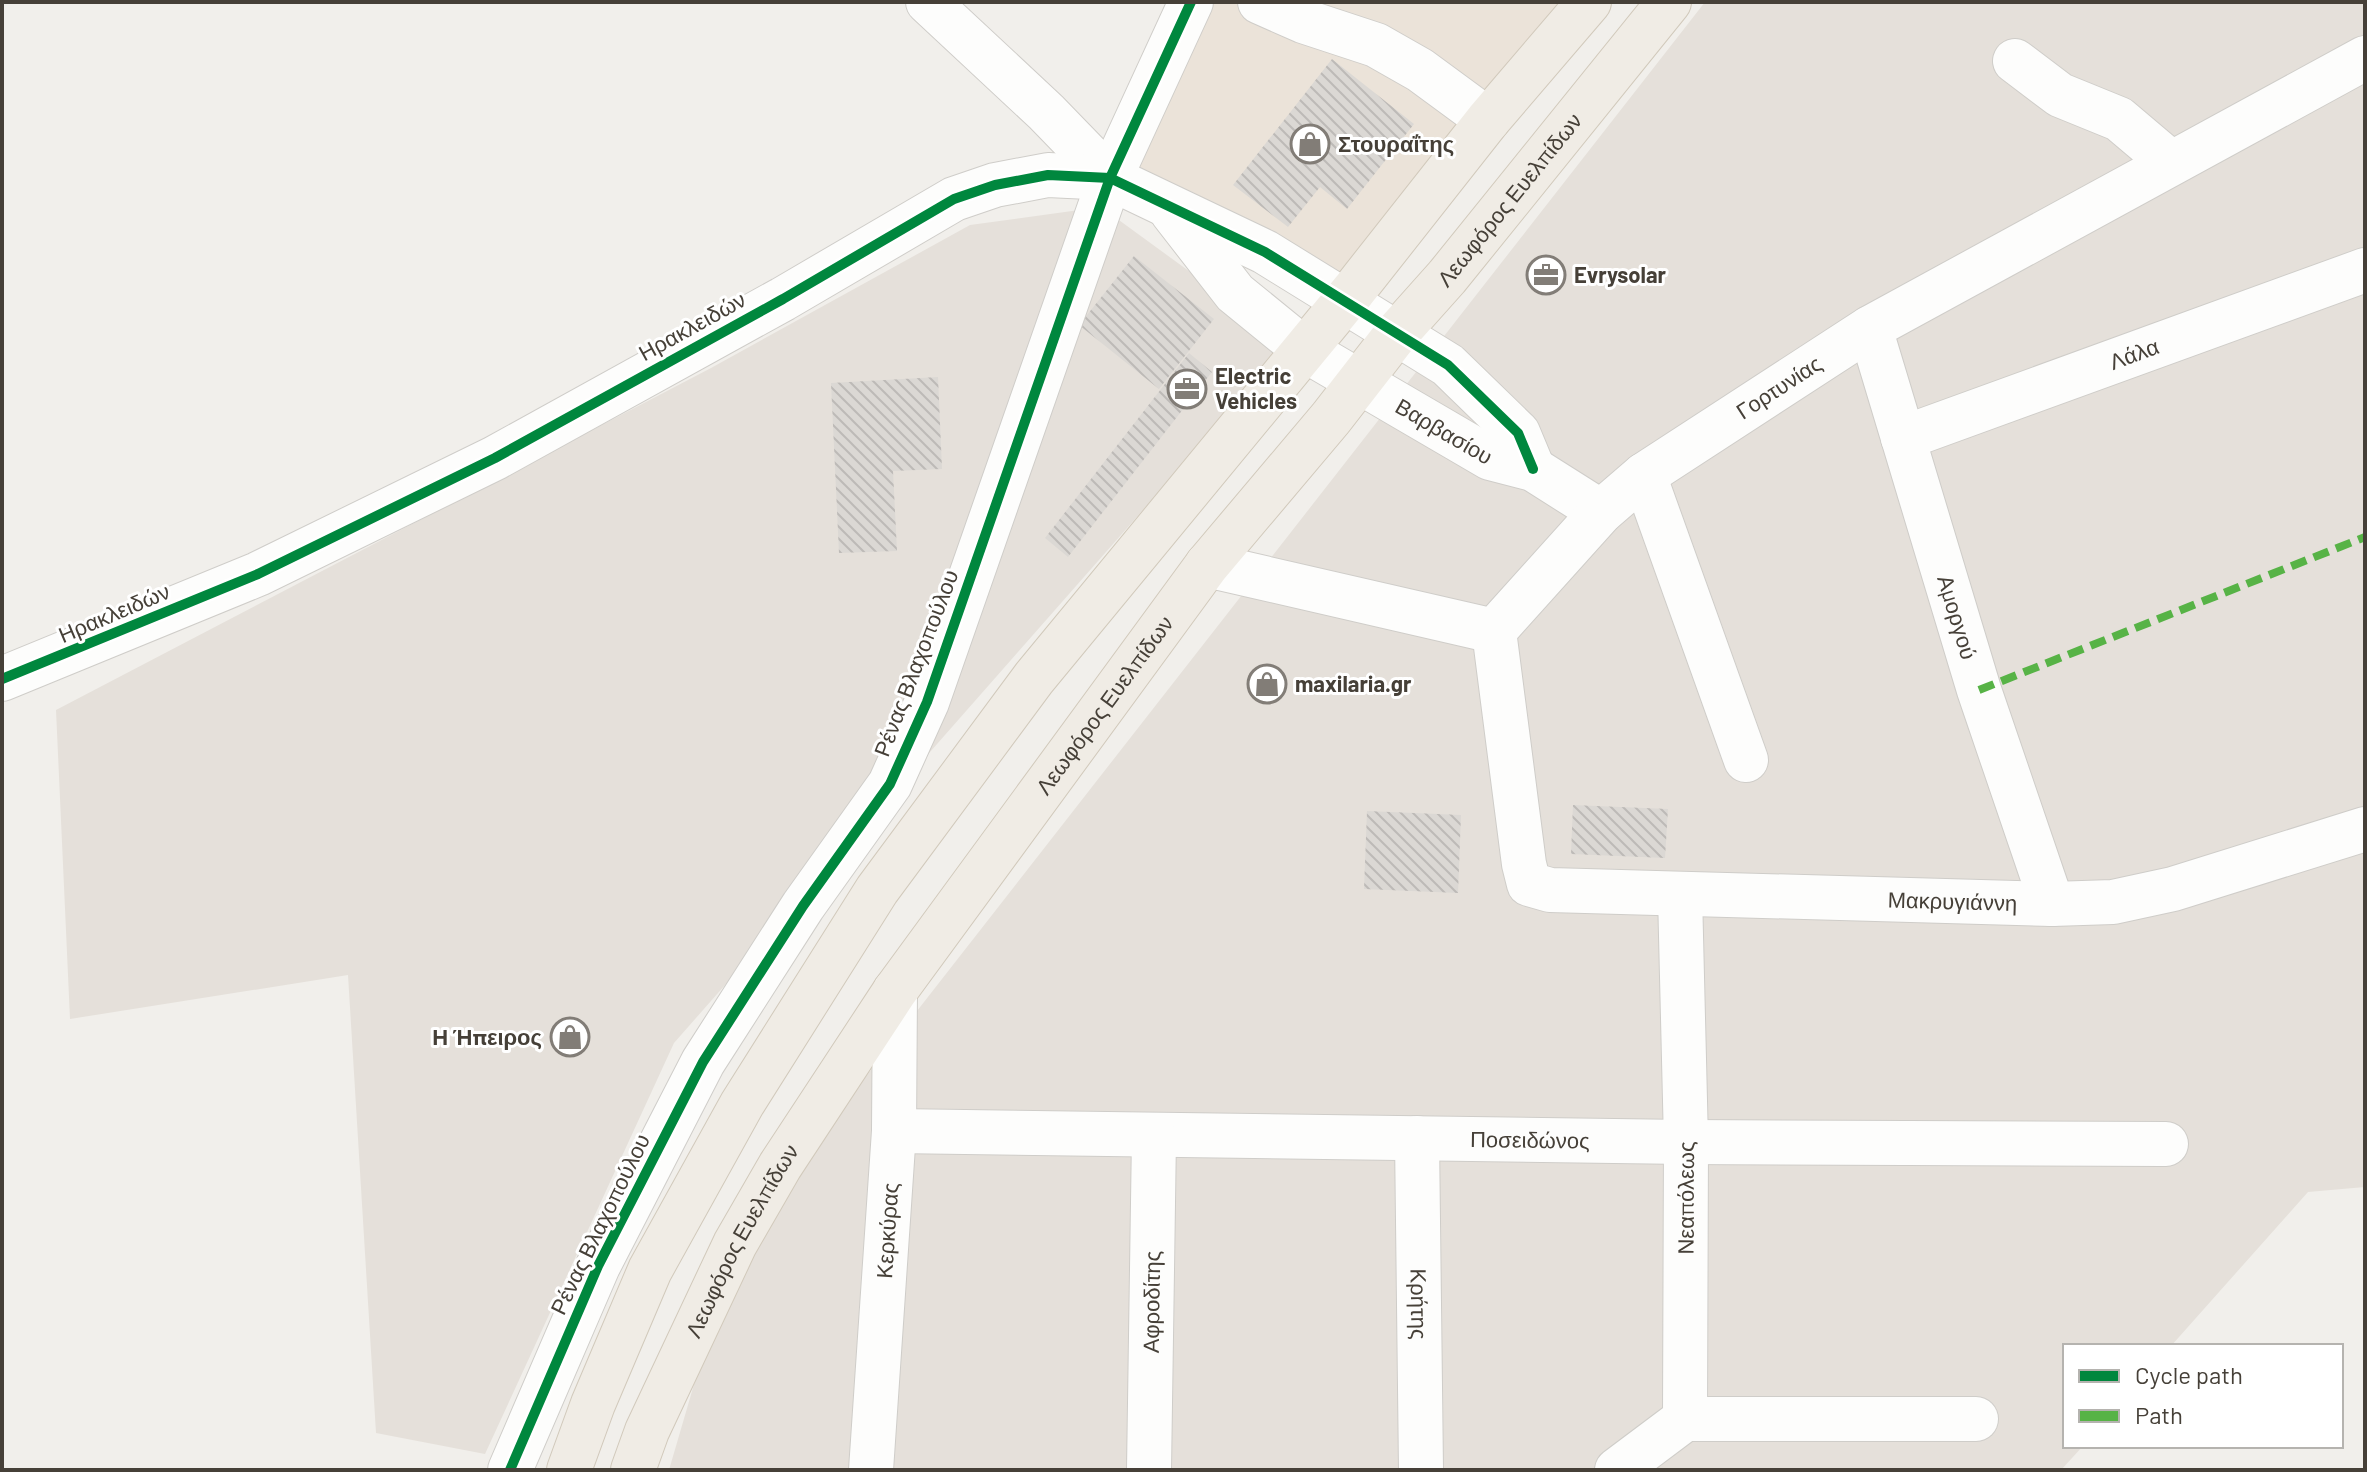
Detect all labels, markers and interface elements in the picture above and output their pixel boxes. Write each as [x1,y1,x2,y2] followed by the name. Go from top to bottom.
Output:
[1431,107,1586,291] street label: Λεωφόρος Ευελπίδων
[1289,123,1331,165] shop icon: Στουραΐτης
[1338,130,1454,157] place label: Στουραΐτης
[1525,254,1567,296] office icon: Evrysolar
[1574,261,1667,287] place label: Evrysolar
[634,285,750,366] street label: Ηρακλειδών
[2106,332,2162,374] street label: Λάλα
[1731,349,1826,424] street label: Γορτυνίας
[1215,362,1297,413] place label: Electric Vehicles
[1166,368,1208,410] office icon: Electric Vehicles
[1391,392,1498,469] street label: Βαρβασίου
[867,566,964,760] street label: Ρένας Βλαχοπούλου
[1933,572,1983,662] street label: Αμοργού
[54,577,174,648] street label: Ηρακλειδών
[1030,610,1178,799] street label: Λεωφόρος Ευελπίδων
[1246,663,1288,705] shop icon: maxilaria.gr
[1295,670,1412,696] place label: maxilaria.gr
[1887,885,2018,916] street label: Μακρυγιάννη
[549,1016,591,1058] shop icon: Η Ήπειρος
[432,1023,542,1050] place label: Η Ήπειρος
[1470,1125,1590,1153] street label: Ποσειδώνος
[544,1129,655,1319] street label: Ρένας Βλαχοπούλου
[679,1139,803,1341] street label: Λεωφόρος Ευελπίδων
[1672,1141,1698,1255] street label: Νεαπόλεως
[870,1182,902,1279] street label: Κερκύρας
[1137,1251,1165,1353] street label: Αφροδίτης
[1406,1268,1433,1340] street label: Κρήτης
[2063,1344,2343,1448] legend
[2135,1360,2243,1389] text: Cycle path
[2135,1400,2183,1429] text: Path

